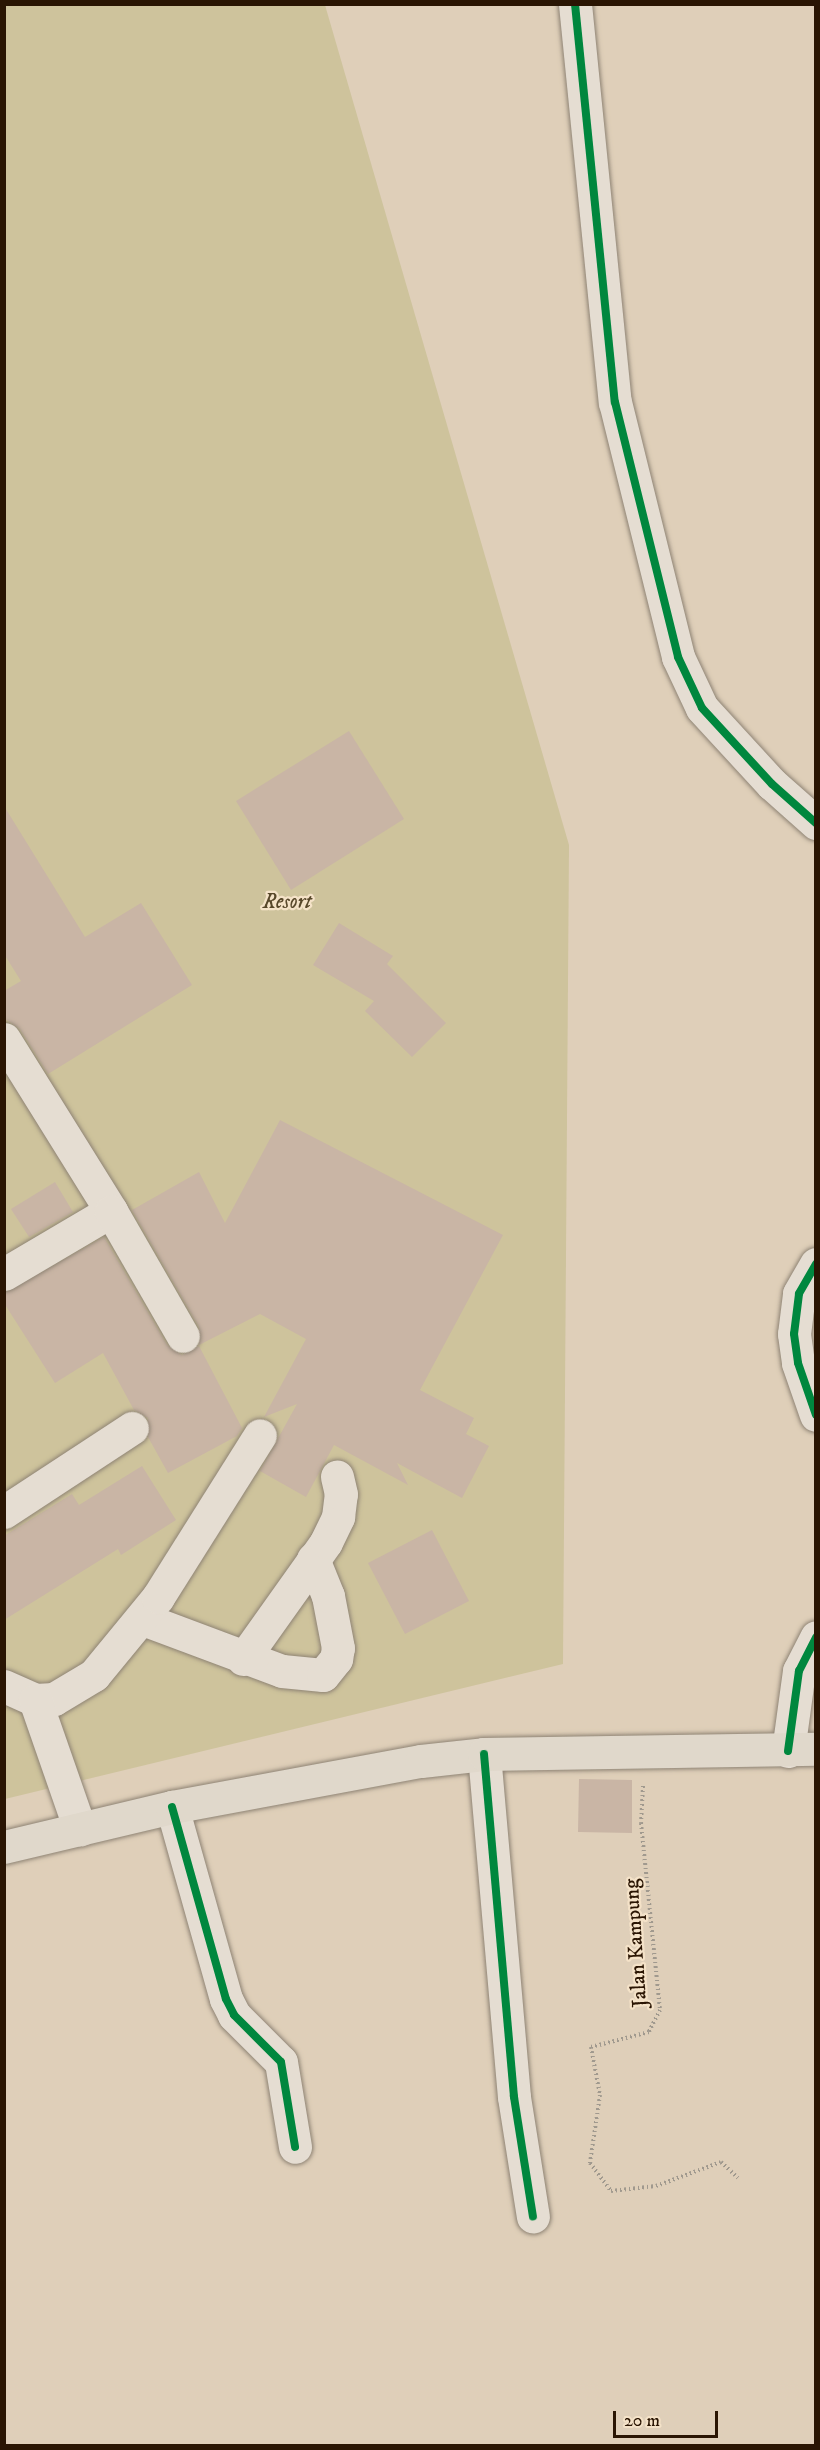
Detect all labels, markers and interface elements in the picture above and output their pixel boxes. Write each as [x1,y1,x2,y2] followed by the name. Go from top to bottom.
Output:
[263,889,311,915] park label: Resort
[619,1878,653,2008] street label: Jalan Kampung
[616,2399,721,2437] scale bar
[624,2410,660,2432] text: 20 m

